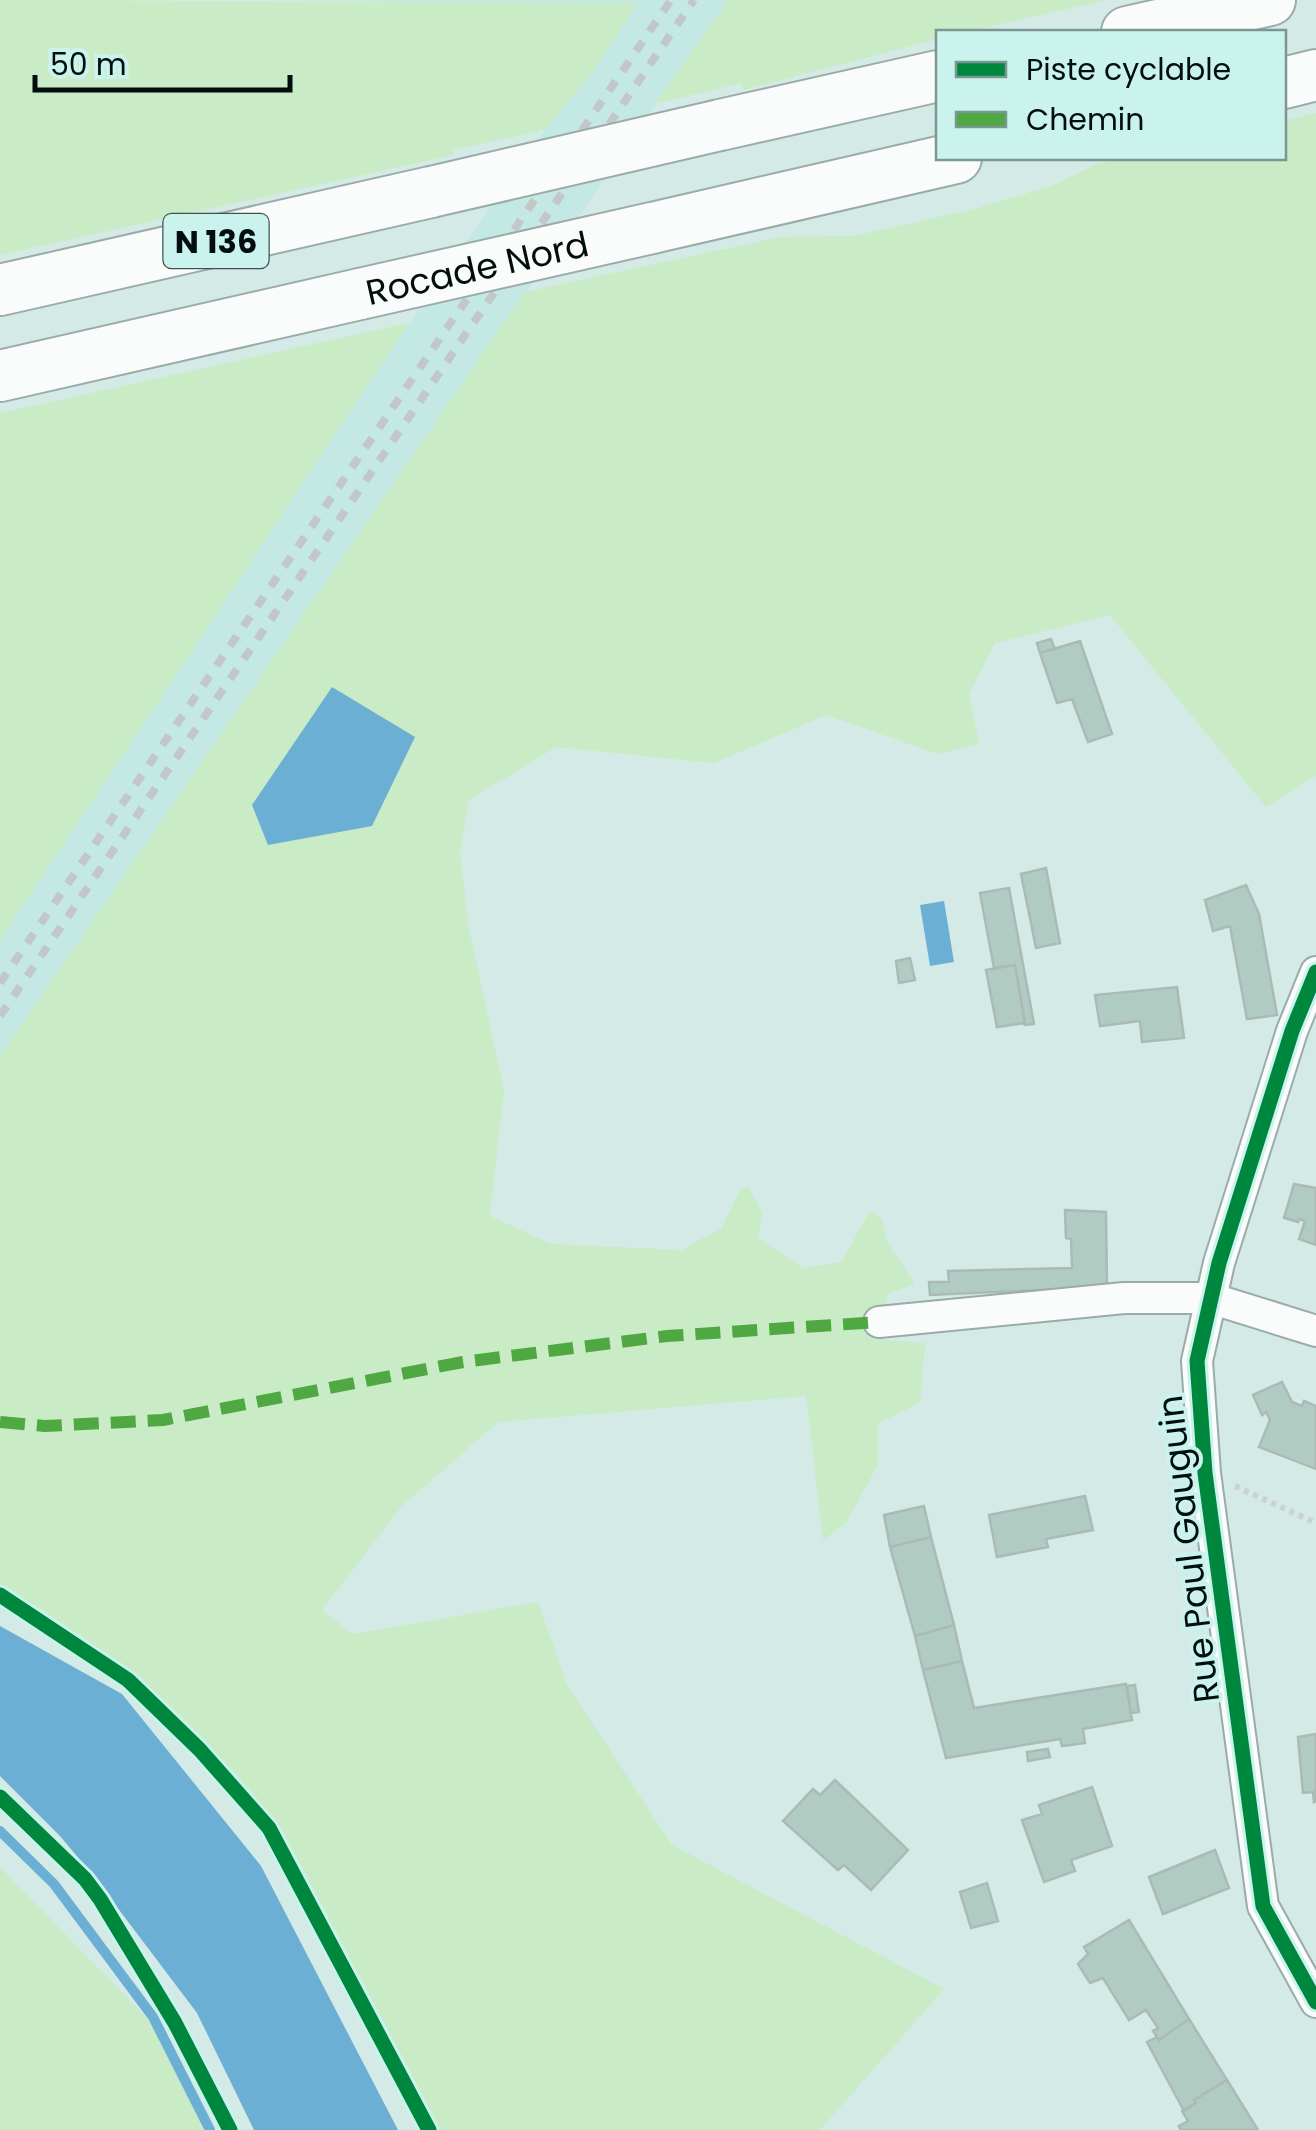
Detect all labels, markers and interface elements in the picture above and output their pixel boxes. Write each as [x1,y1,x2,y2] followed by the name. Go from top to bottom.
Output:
[35,30,290,92] scale bar
[936,30,1286,160] legend
[50,43,127,86] text: 50 m
[1026,48,1231,91] text: Piste cyclable
[1026,98,1144,141] text: Chemin
[164,214,268,268] road number: N 136
[361,219,593,316] street label: Rocade Nord
[1145,1392,1231,1706] street label: Rue Paul Gauguin

